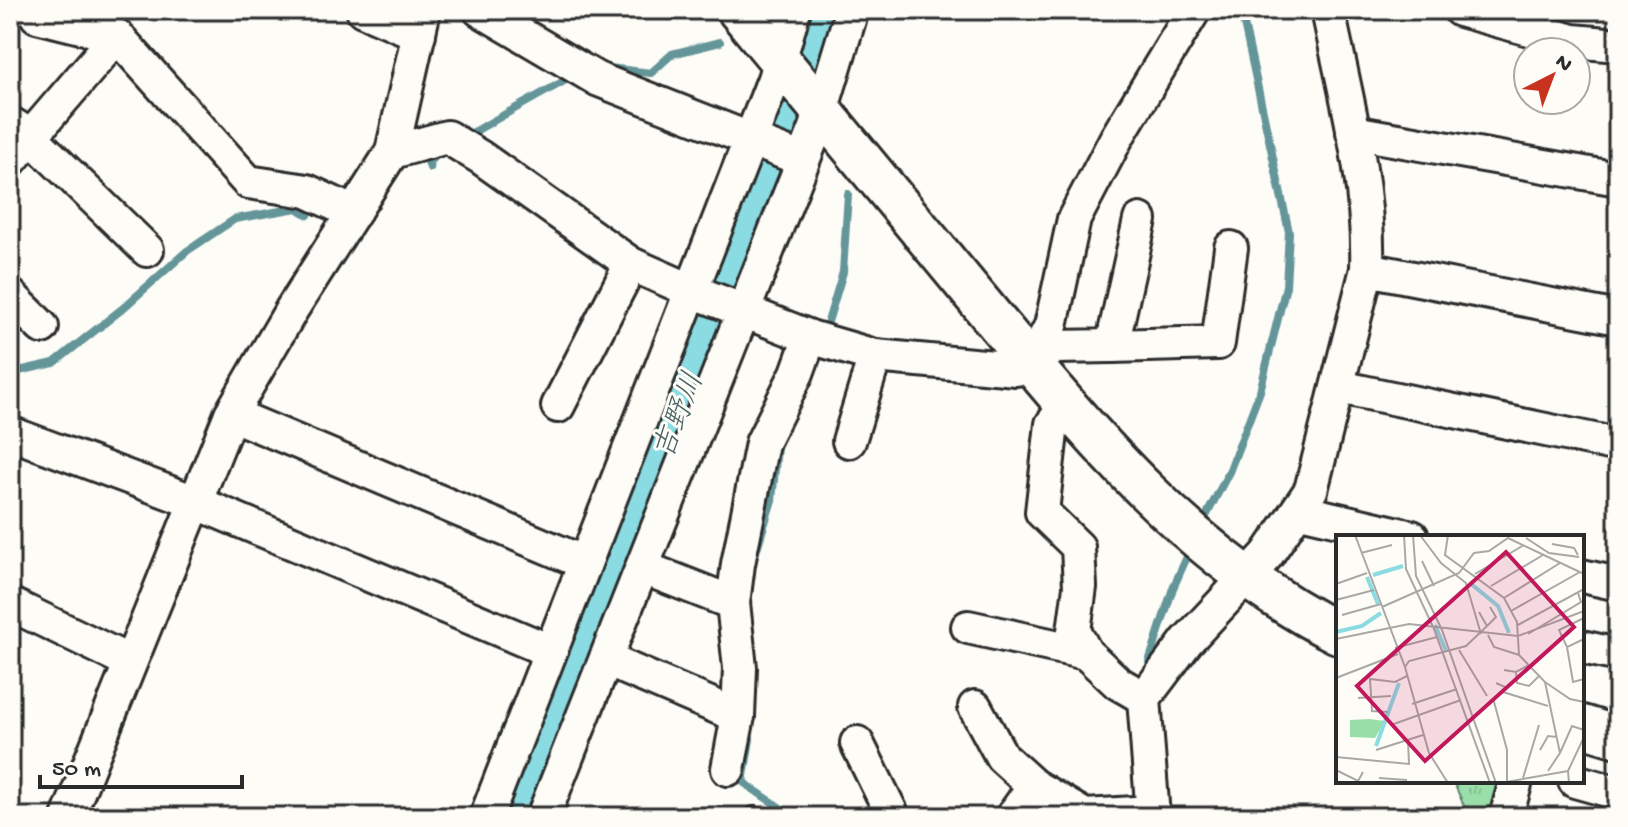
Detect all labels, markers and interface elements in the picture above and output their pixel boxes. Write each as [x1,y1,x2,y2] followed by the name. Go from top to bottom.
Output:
[1512,36,1592,116] north arrow
[1549,50,1577,79] text: N
[648,368,714,465] water label: 吉野川
[1336,535,1584,783] inset map
[40,739,242,789] scale bar
[52,756,101,785] text: 50 m

